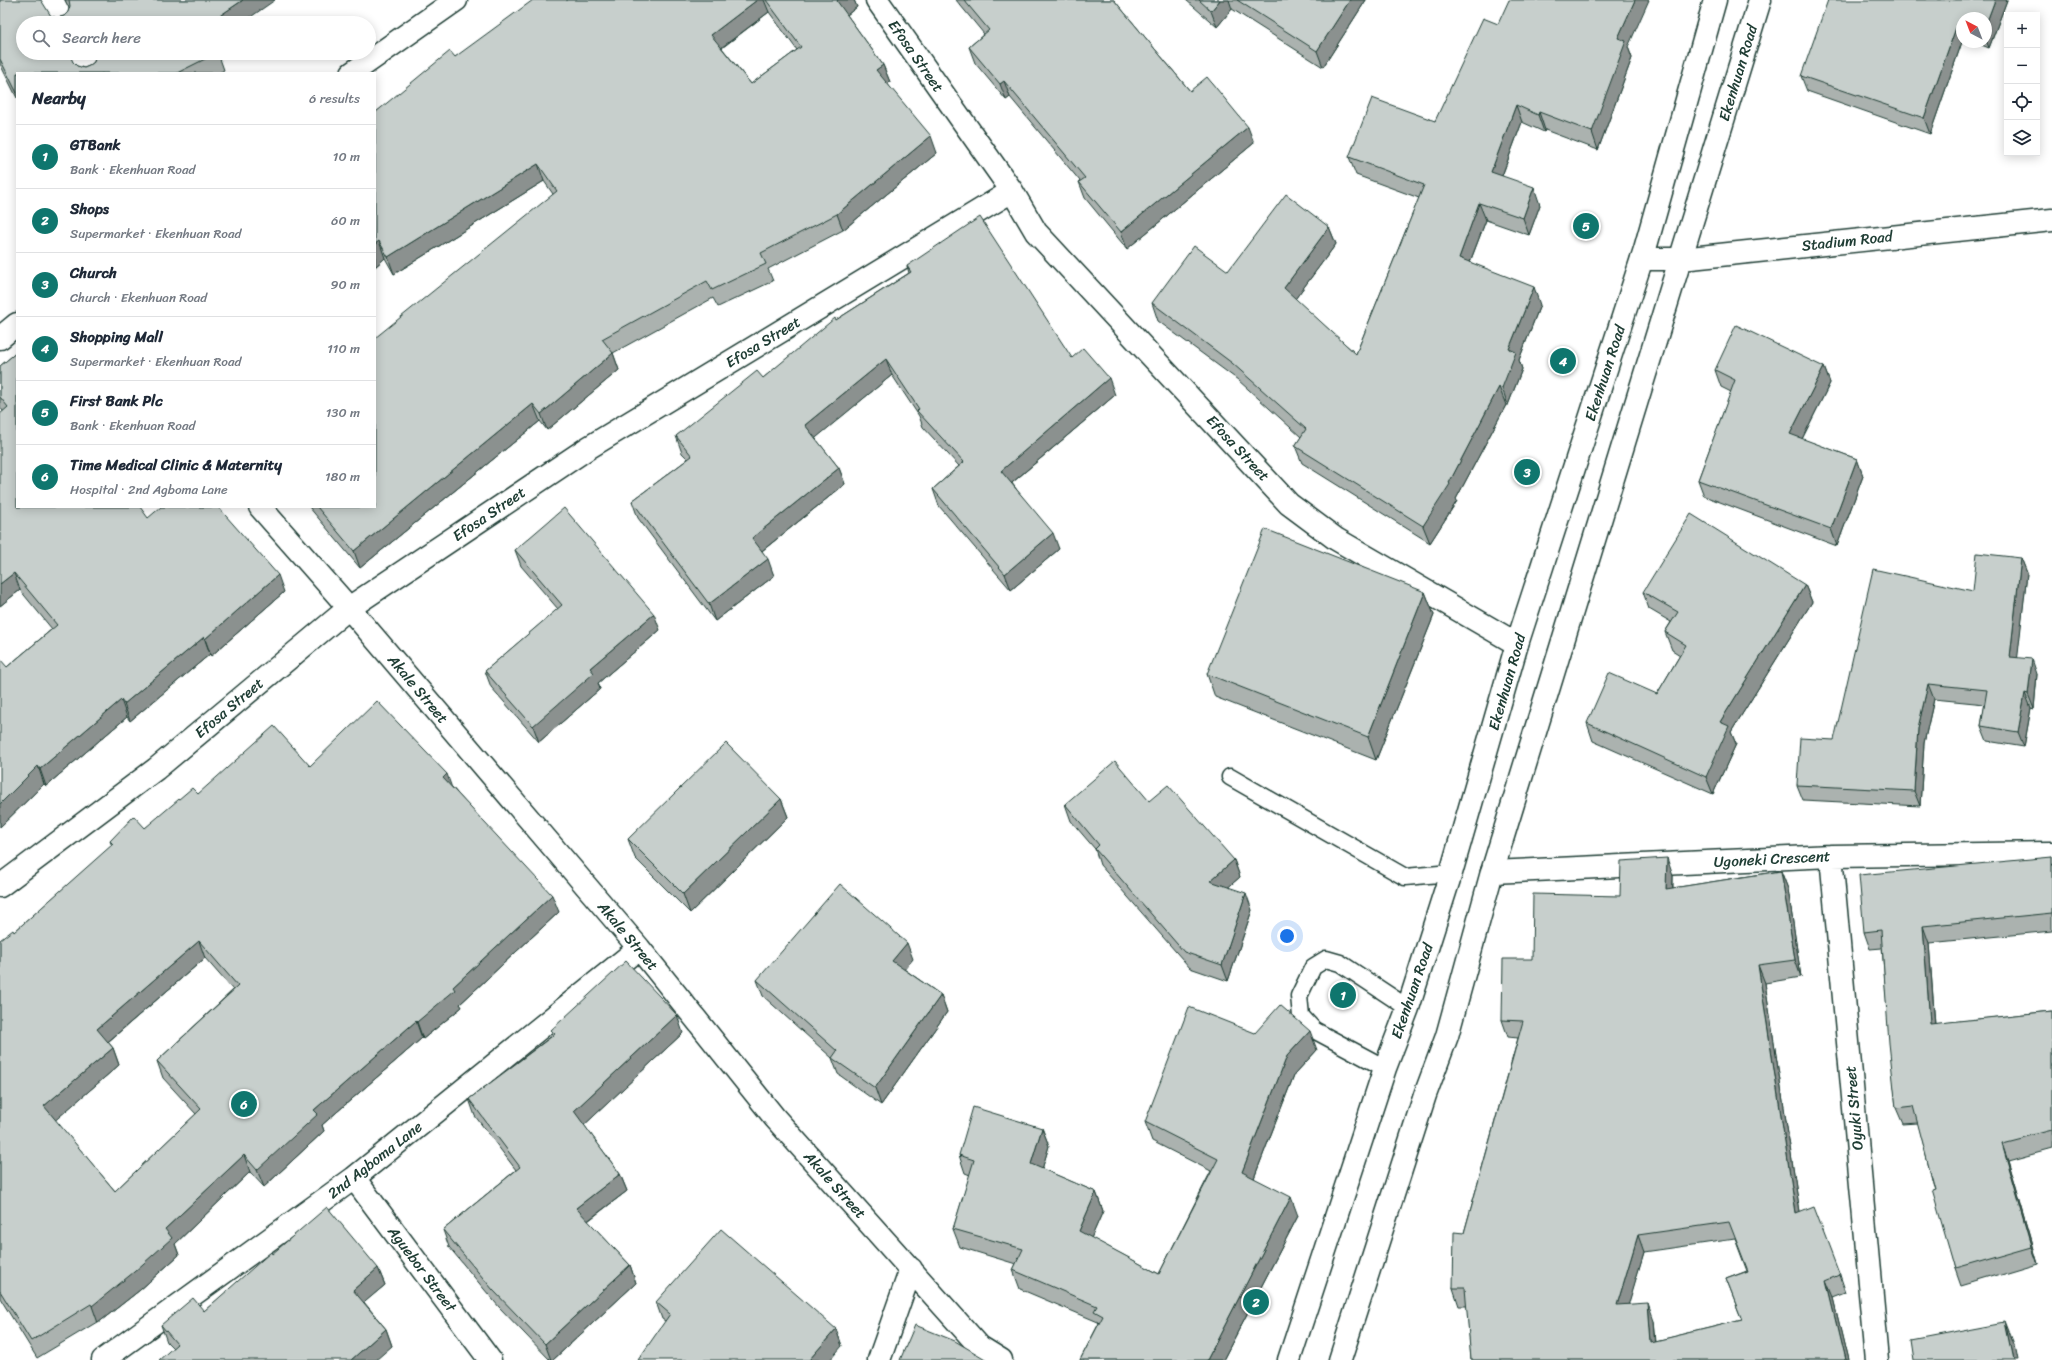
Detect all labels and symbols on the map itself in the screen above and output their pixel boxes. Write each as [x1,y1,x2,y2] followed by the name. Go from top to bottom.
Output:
[1956,12,1992,48] north arrow
[881,14,951,98] street label: Efosa Street
[1711,21,1765,124] street label: Ekenhuan Road
[1573,211,1599,241] pin: 5
[1800,223,1895,259] street label: Stadium Road
[720,309,806,375] street label: Efosa Street
[1577,321,1633,424] street label: Ekenhuan Road
[1550,346,1576,376] pin: 4
[1200,408,1276,488] street label: Efosa Street
[1514,457,1540,487] pin: 3
[447,479,531,548] street label: Efosa Street
[1481,629,1534,733] street label: Ekenhuan Road
[380,648,455,730] street label: Akale Street
[188,671,270,745] street label: Efosa Street
[1713,843,1831,875] street label: Ugoneki Crescent
[590,895,665,977] street label: Akale Street
[1277,926,1297,946] your location
[1383,939,1441,1042] street label: Ekenhuan Road
[1330,980,1356,1010] pin: 1
[1837,1064,1871,1151] street label: Oyuki Street
[231,1089,257,1119] pin: 6
[322,1114,429,1206] street label: 2nd Agboma Lane
[796,1144,873,1225] street label: Akale Street
[380,1220,464,1318] street label: Aguebor Street
[1243,1287,1269,1317] pin: 2

